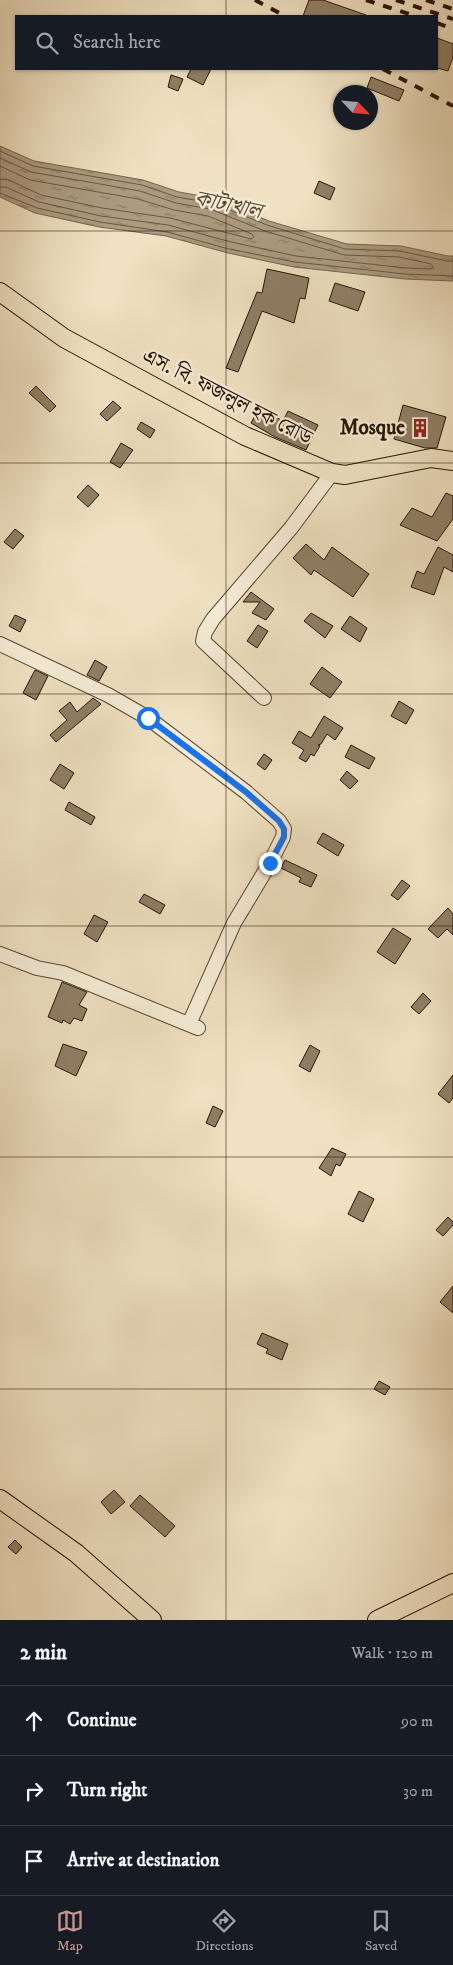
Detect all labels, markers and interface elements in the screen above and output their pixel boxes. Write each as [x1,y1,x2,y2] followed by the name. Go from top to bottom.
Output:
[15,15,438,70] search box
[33,29,61,57] icon: search
[73,31,161,54] text: Search here
[333,85,378,130] north arrow
[192,184,268,226] water label: কাটাখাল
[138,343,317,452] street label: এস. বি. ফজলুল হক রোড
[340,415,405,441] place label: Mosque
[409,417,431,439] building icon: Mosque
[137,707,160,730] route start
[259,852,282,875] route end
[20,1640,67,1666] text: 2 min
[351,1643,433,1663] text: Walk · 120 m
[20,1707,48,1735] icon: ahead
[67,1709,137,1732] text: Continue
[401,1711,433,1731] text: 90 m
[20,1777,48,1805] icon: right
[67,1779,147,1802] text: Turn right
[403,1781,433,1801] text: 30 m
[20,1847,48,1875] icon: arrive
[67,1849,219,1872] text: Arrive at destination
[56,1907,84,1955] tab: Map
[195,1907,253,1955] tab: Directions
[365,1907,397,1955] tab: Saved

